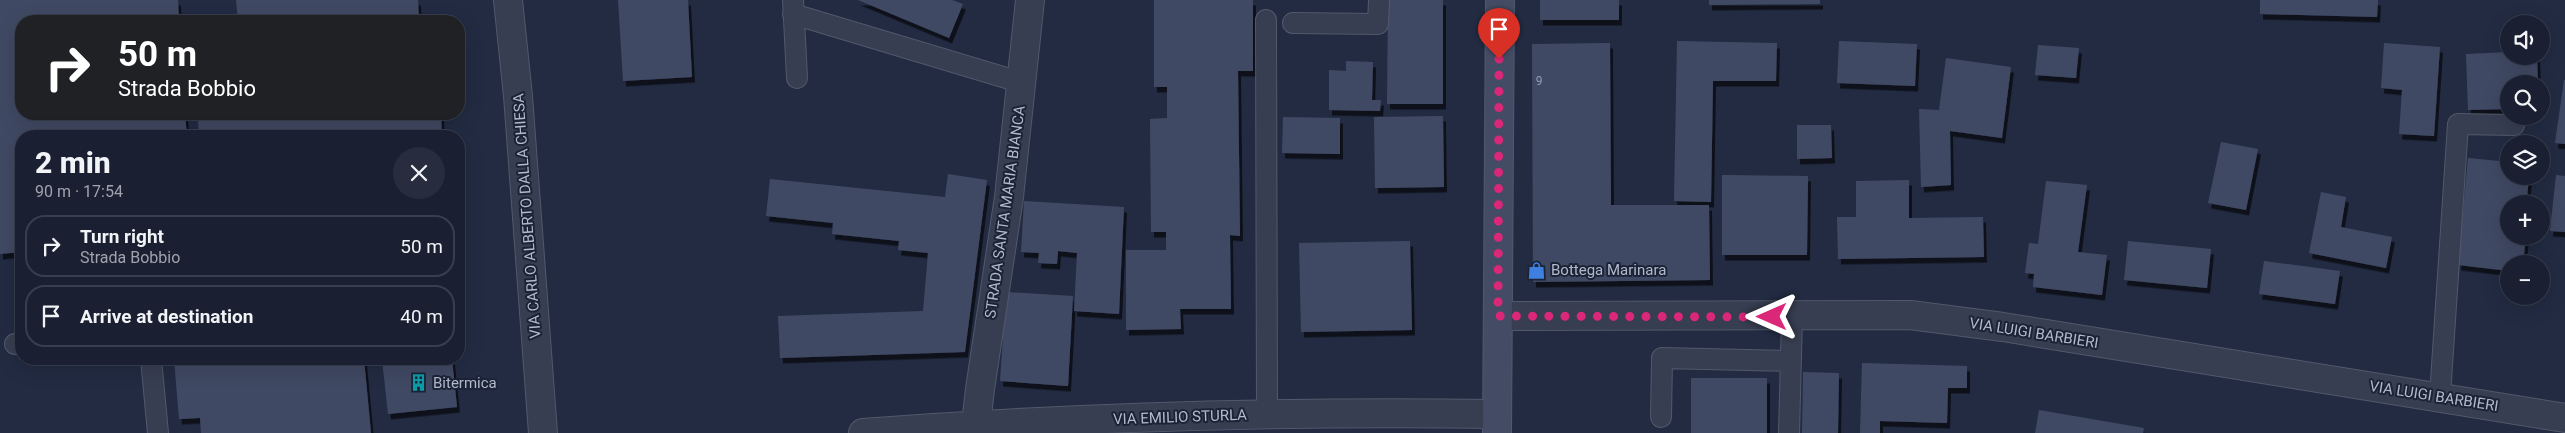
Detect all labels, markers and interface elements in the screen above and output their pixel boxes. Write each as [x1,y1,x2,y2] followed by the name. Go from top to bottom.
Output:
[1478,8,1520,59] pin
[1485,15,1513,43] icon: arrive
[2500,15,2550,305] map controls
[2500,15,2550,65] button: sound
[118,34,197,75] text: 50 m
[35,35,100,100] icon: right
[1536,74,1542,88] house number: 9
[2500,75,2550,125] button: search
[118,76,256,101] text: Strada Bobbio
[509,93,545,339] street label: VIA CARLO ALBERTO DALLA CHIESA
[981,104,1029,320] street label: STRADA SANTA MARIA BIANCA
[2500,135,2550,185] button: layers
[35,145,111,180] text: 2 min
[393,147,445,199] button: close
[35,182,123,201] text: 90 m · 17:54
[2500,195,2550,245] button: +
[80,225,164,248] text: Turn right
[37,232,65,260] icon: right
[400,235,443,258] text: 50 m
[80,248,180,267] text: Strada Bobbio
[2500,255,2550,305] button: −
[1527,260,1547,280] shop icon: Bottega Marinara
[1551,261,1666,279] place label: Bottega Marinara
[1745,290,1797,342] position arrow
[37,302,65,330] icon: arrive
[80,305,253,328] text: Arrive at destination
[400,305,443,328] text: 40 m
[1968,314,2100,352] street label: VIA LUIGI BARBIERI
[409,373,429,393] building icon: Bitermica
[433,374,497,392] place label: Bitermica
[2368,377,2500,415] street label: VIA LUIGI BARBIERI
[1113,406,1247,428] street label: VIA EMILIO STURLA

